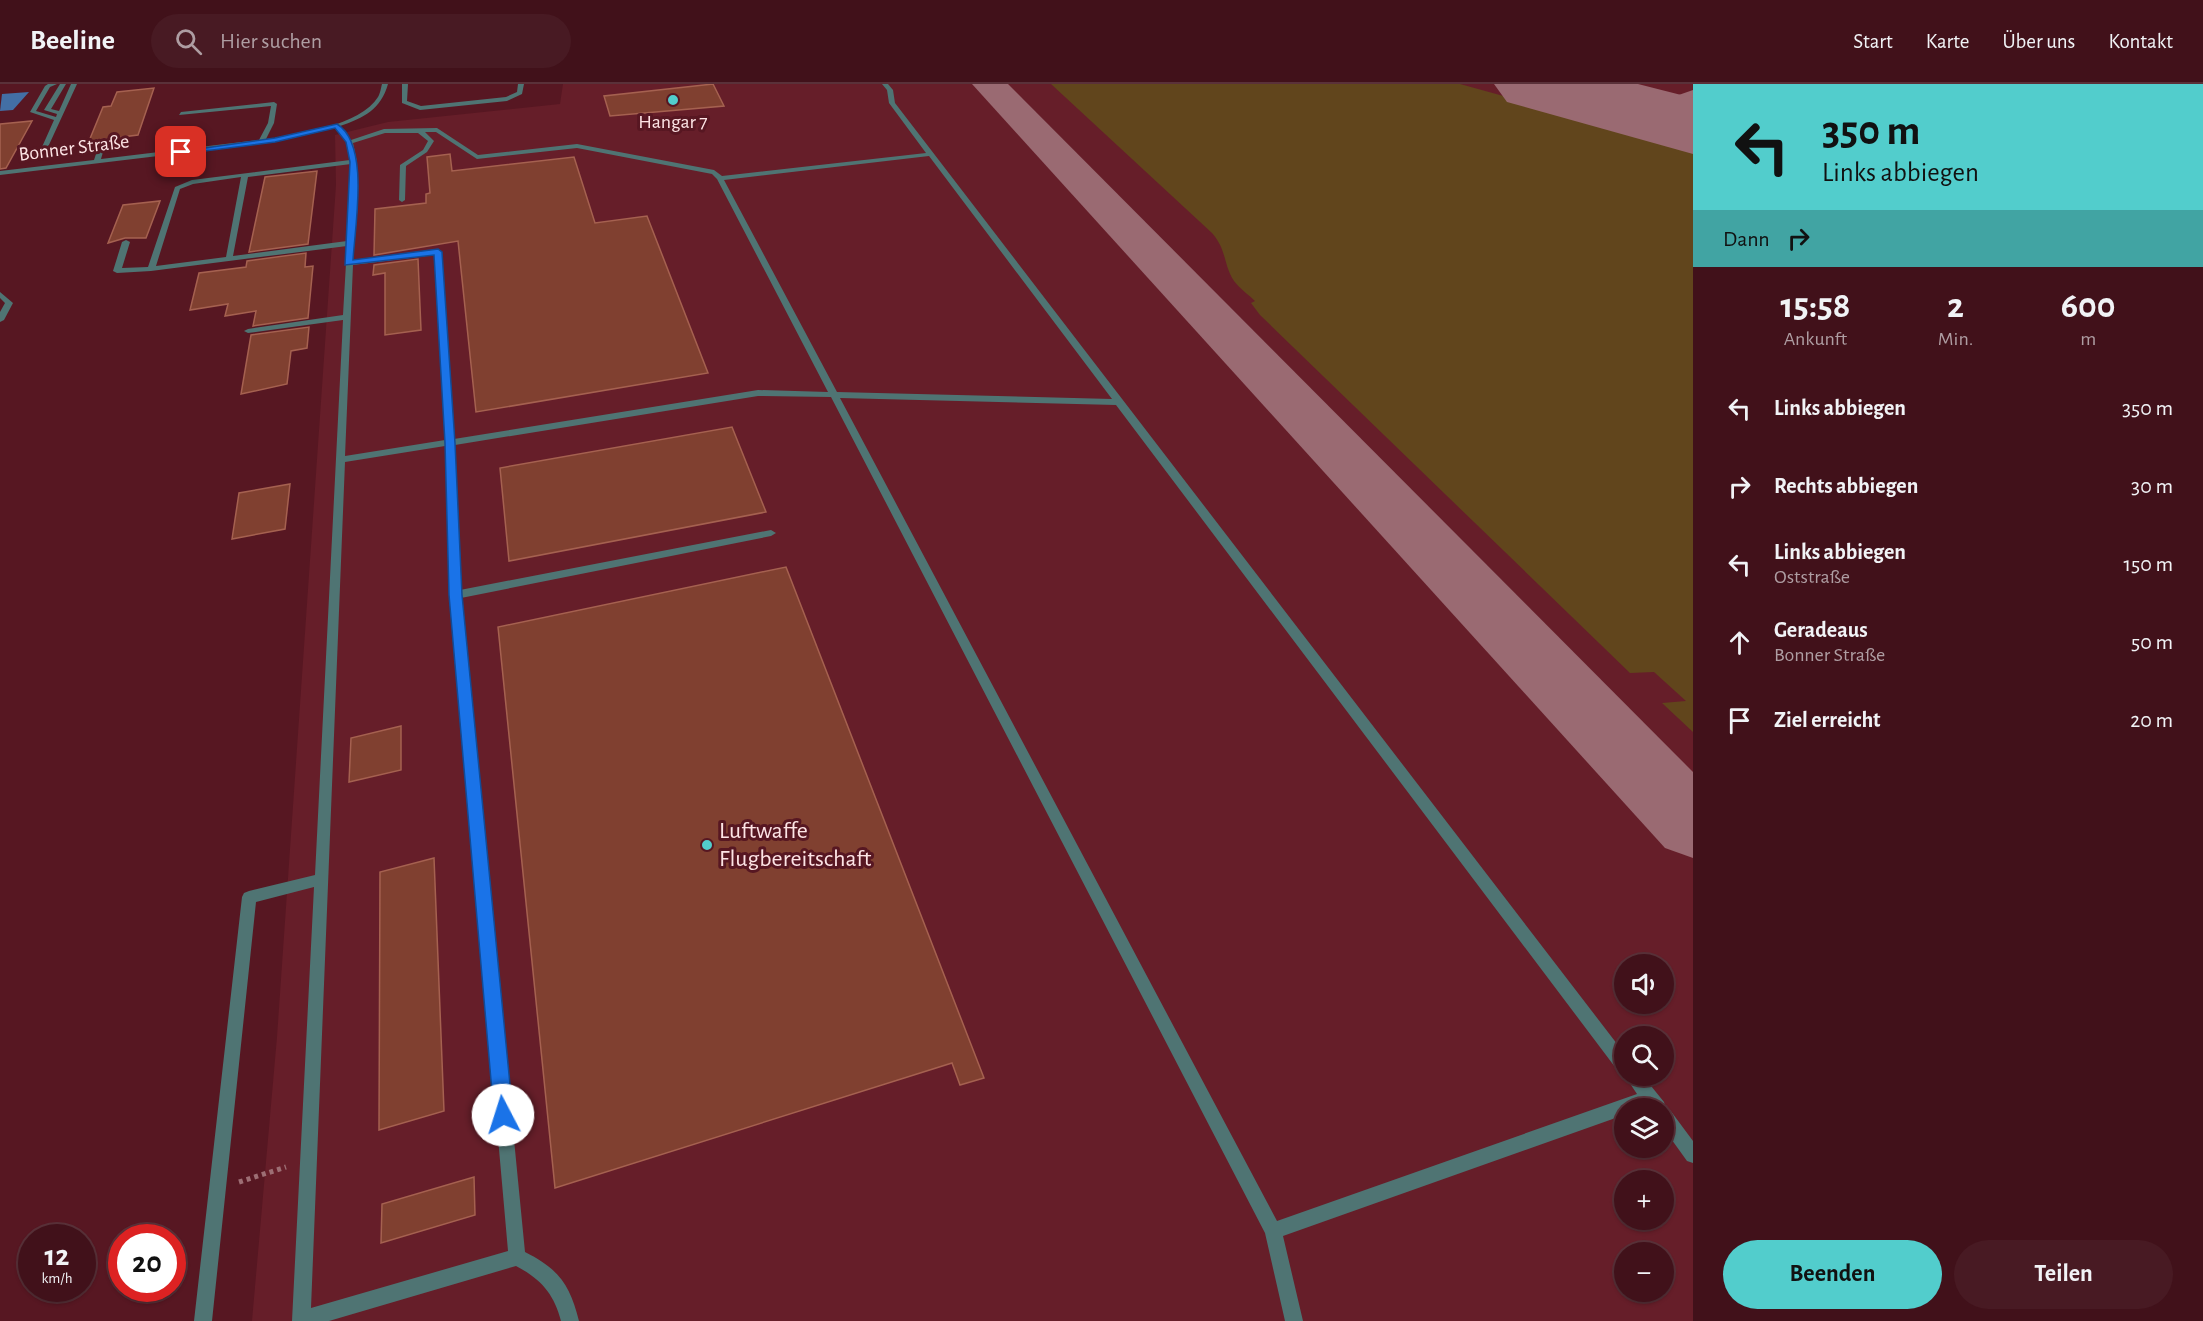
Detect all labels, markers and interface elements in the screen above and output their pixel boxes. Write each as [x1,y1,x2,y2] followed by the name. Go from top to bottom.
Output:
[151,14,571,68] search box
[172,25,205,58] icon: search
[30,27,115,55] text: Beeline
[220,30,322,52] text: Hier suchen
[1853,31,1893,52] text: Start
[1926,31,1969,52] text: Karte
[2002,31,2075,52] text: Über uns
[2108,31,2173,52] text: Kontakt
[666,93,680,107] marker: Hangar 7
[1723,108,1801,186] icon: left
[1822,110,1920,152] text: 350 m
[638,112,708,132] place label: Hangar 7
[155,126,206,177] pin
[18,131,130,165] street label: Bonner Straße
[164,135,197,168] icon: arrive
[1822,159,1979,186] text: Links abbiegen
[1782,222,1815,255] icon: right
[1723,228,1770,250] text: Dann
[1780,288,1850,324] text: 15:58
[1947,288,1964,324] text: 2
[2061,288,2116,324] text: 600
[1784,329,1847,349] text: Ankunft
[1938,329,1973,349] text: Min.
[2080,329,2096,349] text: m
[1723,392,1756,425] icon: left
[1774,397,1906,419] text: Links abbiegen
[2122,397,2173,419] text: 350 m
[1723,470,1756,503] icon: right
[1774,475,1918,497] text: Rechts abbiegen
[2131,475,2173,497] text: 30 m
[1774,541,1906,563] text: Links abbiegen
[1723,548,1756,581] icon: left
[2123,553,2173,575] text: 150 m
[1774,567,1850,587] text: Oststraße
[1774,619,1868,641] text: Geradeaus
[1723,626,1756,659] icon: ahead
[2131,631,2173,653] text: 50 m
[1774,645,1885,665] text: Bonner Straße
[1723,704,1756,737] icon: arrive
[1774,709,1881,731] text: Ziel erreicht
[2130,709,2173,731] text: 20 m
[719,819,872,871] place label: Luftwaffe Flugbereitschaft
[700,838,714,852] marker: Luftwaffe Flugbereitschaft
[1614,954,1674,1302] map controls
[1614,954,1674,1014] button: sound
[1614,1026,1674,1086] button: search
[471,1083,535,1147] position arrow
[1614,1098,1674,1158] button: layers
[1614,1170,1674,1230] button: +
[108,1224,186,1302] speed limit sign: 20
[1723,1240,1942,1309] button: Beenden
[1954,1240,2173,1309] button: Teilen
[45,1241,69,1271] text: 12
[1614,1242,1674,1302] button: −
[42,1271,72,1286] text: km/h

